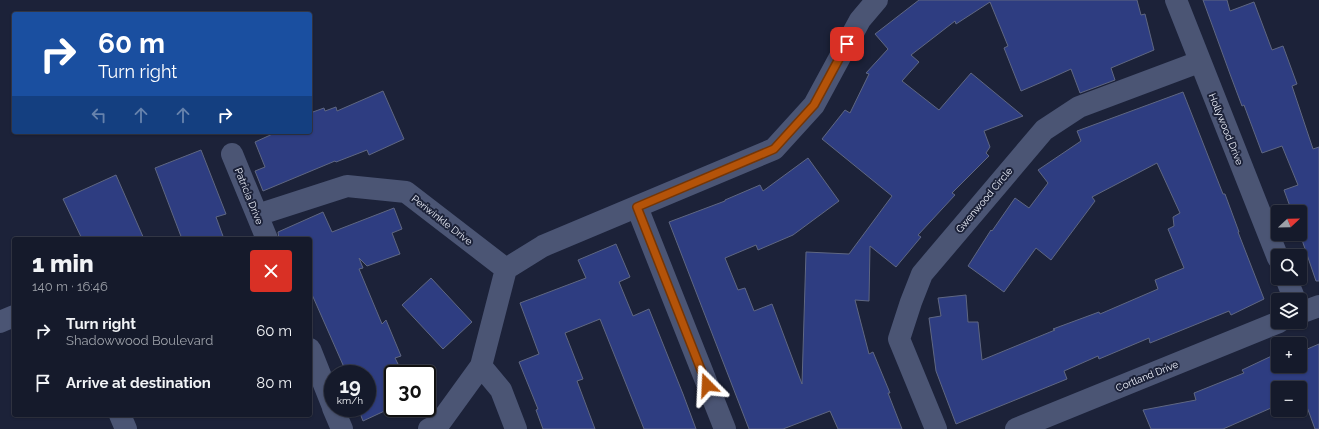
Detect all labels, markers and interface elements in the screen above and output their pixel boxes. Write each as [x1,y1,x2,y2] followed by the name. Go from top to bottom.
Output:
[98,27,165,60] text: 60 m
[830,27,864,61] pin
[32,28,84,80] icon: right
[836,33,858,55] icon: arrive
[98,61,177,82] text: Turn right
[1207,92,1245,167] street label: Hollywood Drive
[88,104,110,126] icon: left
[130,104,152,126] icon: ahead
[172,104,194,126] icon: ahead
[214,104,236,126] icon: right
[954,165,1015,235] street label: Gwenwood Circle
[233,166,265,226] street label: Patricia Drive
[409,193,475,247] street label: Periwinkle Drive
[1271,205,1307,241] north arrow
[1271,205,1307,417] map controls
[32,249,94,278] text: 1 min
[1271,249,1307,285] button: search
[250,250,292,292] button: close
[32,279,108,294] text: 140 m · 16:46
[1271,293,1307,329] button: layers
[66,315,136,333] text: Turn right
[32,320,54,342] icon: right
[256,322,292,340] text: 60 m
[66,333,213,348] text: Shadowwood Boulevard
[1271,337,1307,373] button: +
[1114,358,1180,394] street label: Cortland Drive
[686,364,728,406] position arrow
[384,365,436,417] speed limit sign: 30
[32,372,54,394] icon: arrive
[66,374,211,392] text: Arrive at destination
[256,374,292,392] text: 80 m
[339,374,361,398] text: 19
[1271,381,1307,417] button: −
[337,395,363,406] text: km/h

